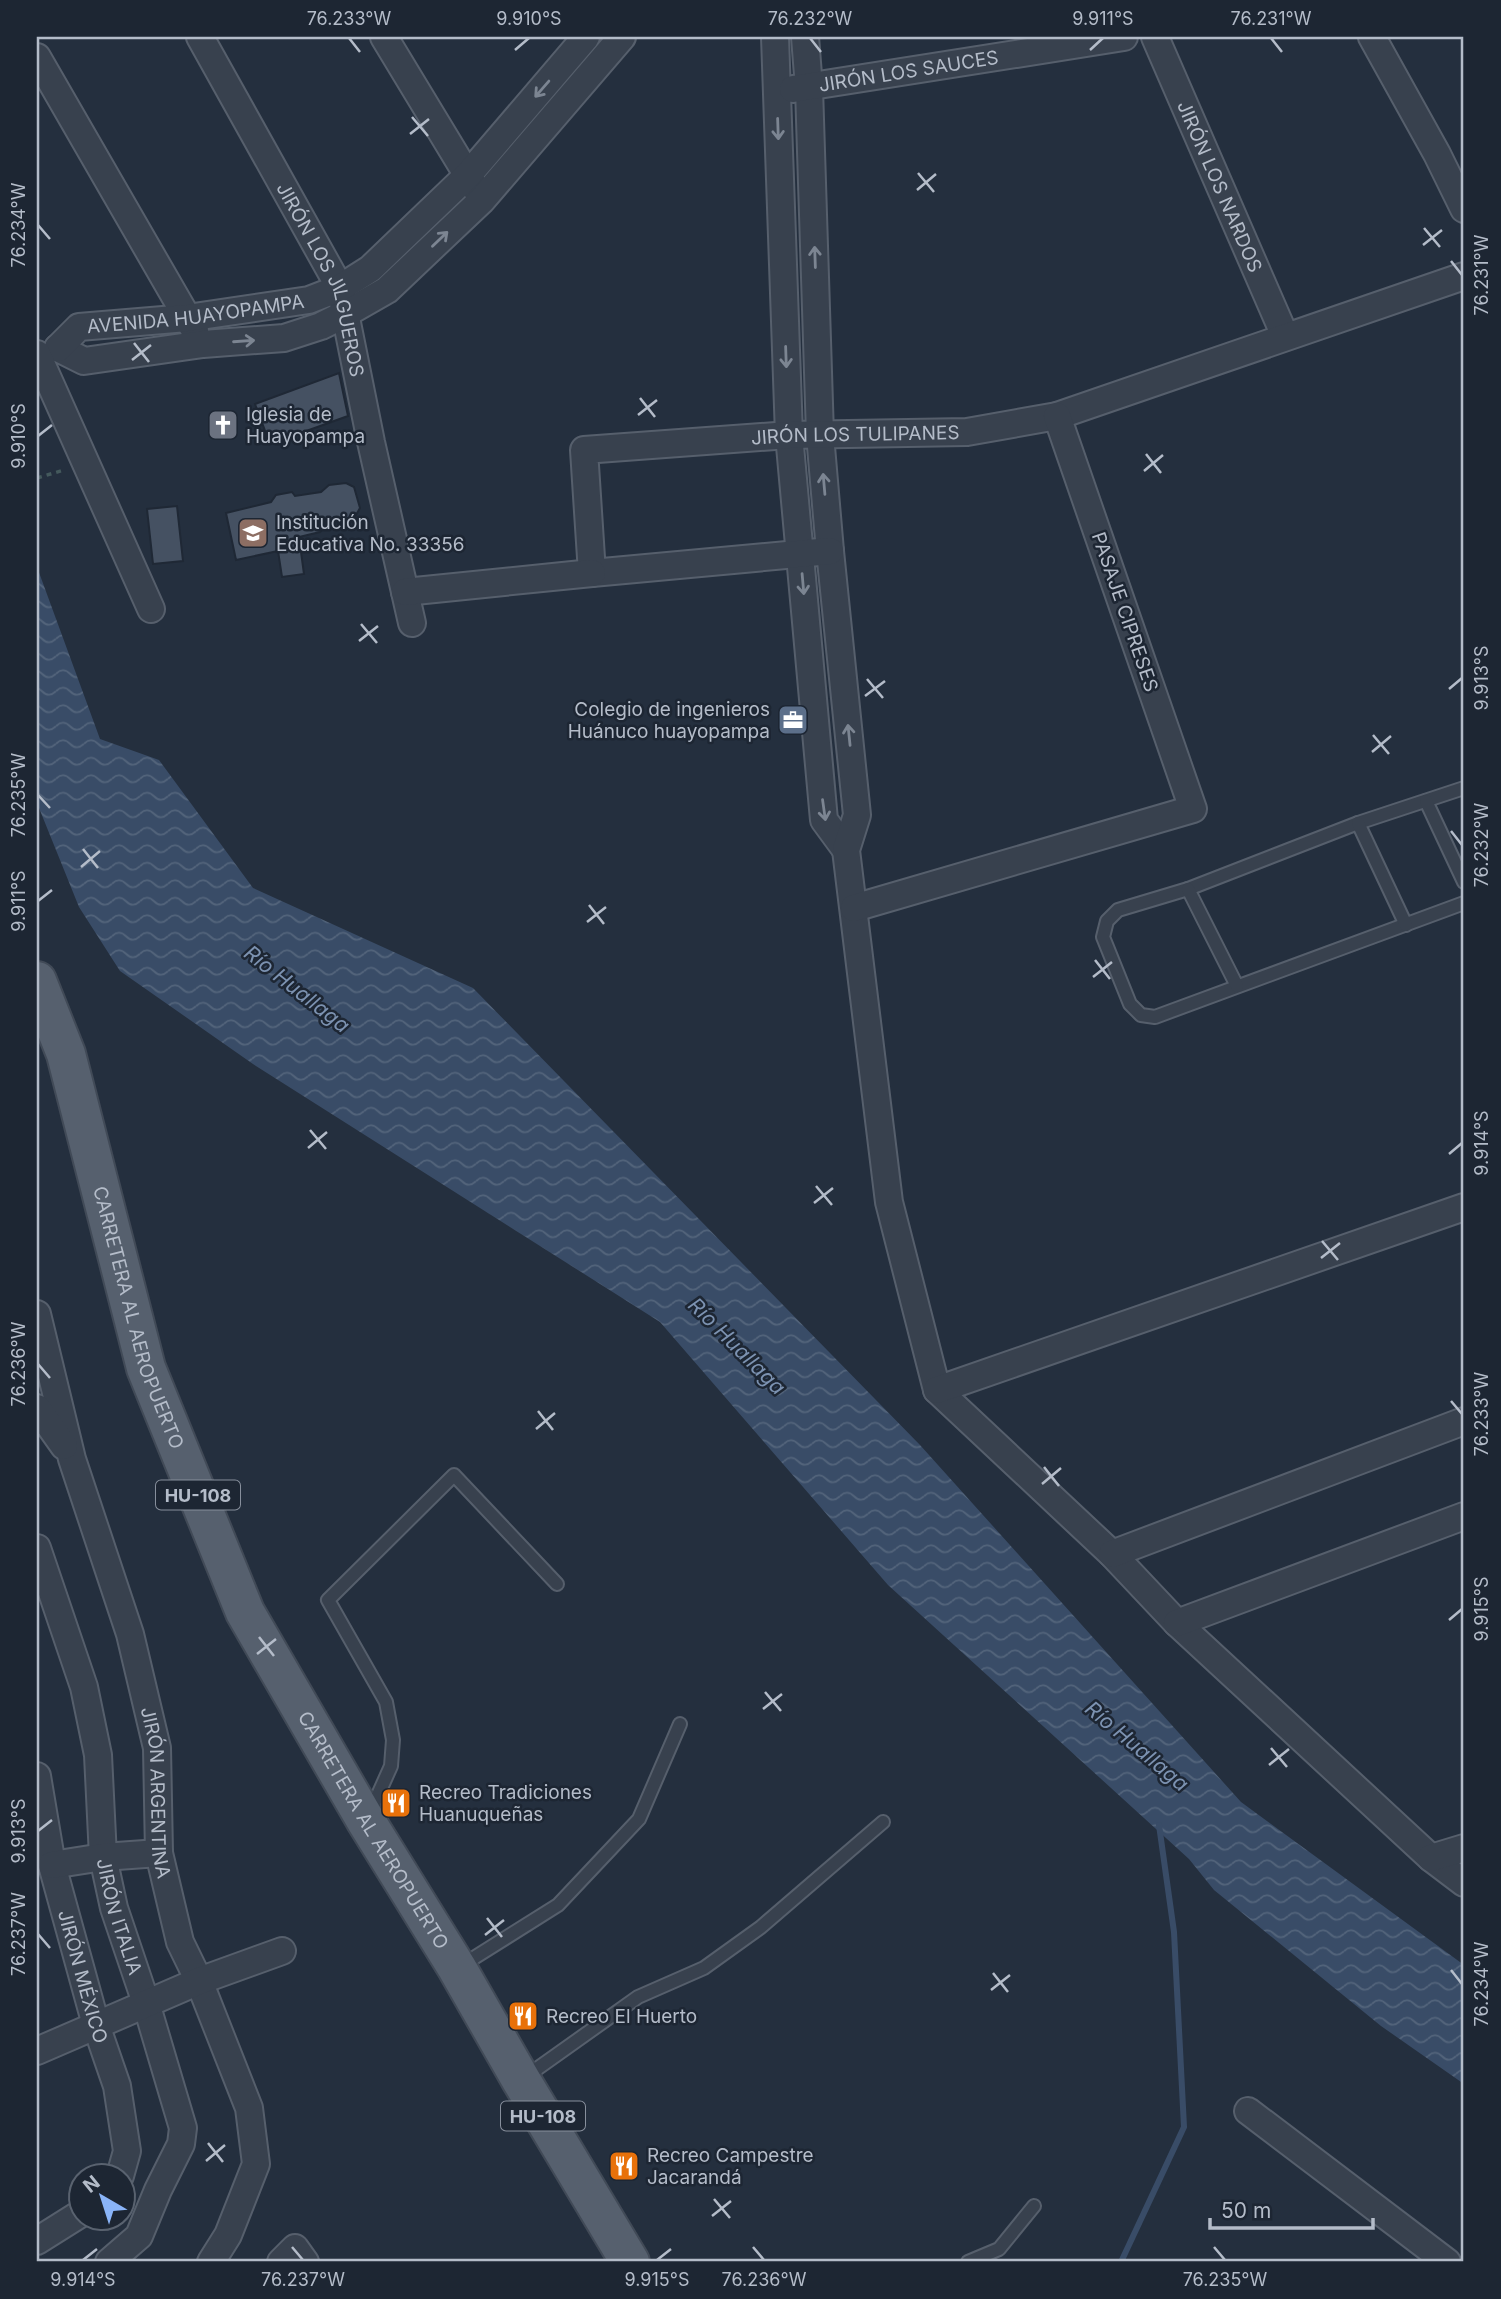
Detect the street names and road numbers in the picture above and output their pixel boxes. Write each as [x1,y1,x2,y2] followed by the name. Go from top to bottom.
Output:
[817,45,1000,96] street label: JIRÓN LOS SAUCES
[1173,97,1267,276] street label: JIRÓN LOS NARDOS
[272,178,369,379] street label: JIRÓN LOS JILGUEROS
[86,289,306,338] street label: AVENIDA HUAYOPAMPA
[750,421,960,449] street label: JIRÓN LOS TULIPANES
[1087,529,1163,695] street label: PASAJE CIPRESES
[89,1184,189,1452] street label: CARRETERA AL AEROPUERTO
[156,1480,240,1510] road number: HU-108
[136,1705,176,1881] street label: JIRÓN ARGENTINA
[293,1707,454,1953] street label: CARRETERA AL AEROPUERTO
[92,1856,147,1978] street label: JIRÓN ITALIA
[53,1907,113,2046] street label: JIRÓN MÉXICO
[501,2102,585,2130] road number: HU-108

